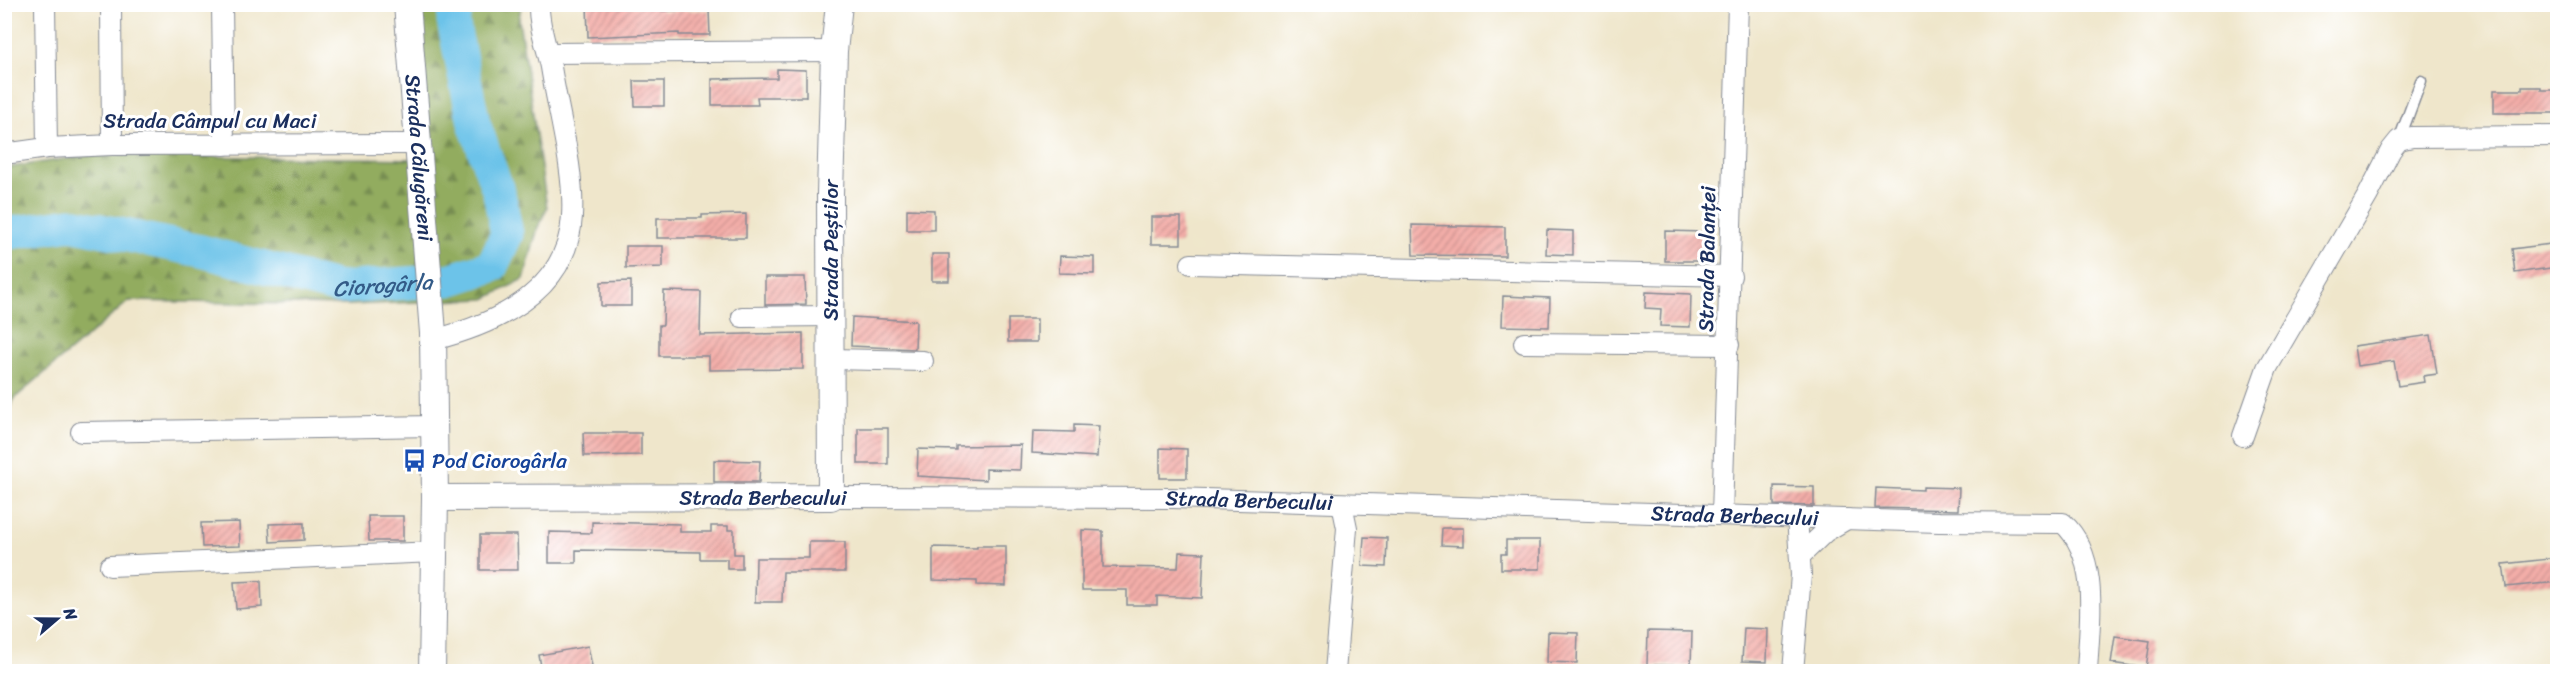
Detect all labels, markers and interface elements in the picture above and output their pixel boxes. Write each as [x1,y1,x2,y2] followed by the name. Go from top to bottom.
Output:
[394,73,445,244] street label: Strada Călugăreni
[103,102,318,140] street label: Strada Câmpul cu Maci
[812,178,850,321] street label: Strada Peștilor
[1687,184,1727,332] street label: Strada Balanței
[332,262,435,308] water label: Ciorogârla
[432,442,567,480] place label: Pod Ciorogârla
[401,448,427,474] bus stop icon: Pod Ciorogârla
[679,479,848,517] street label: Strada Berbecului
[1165,479,1334,522] street label: Strada Berbecului
[1650,494,1820,537] street label: Strada Berbecului
[27,589,87,649] north arrow
[55,603,86,625] text: N

